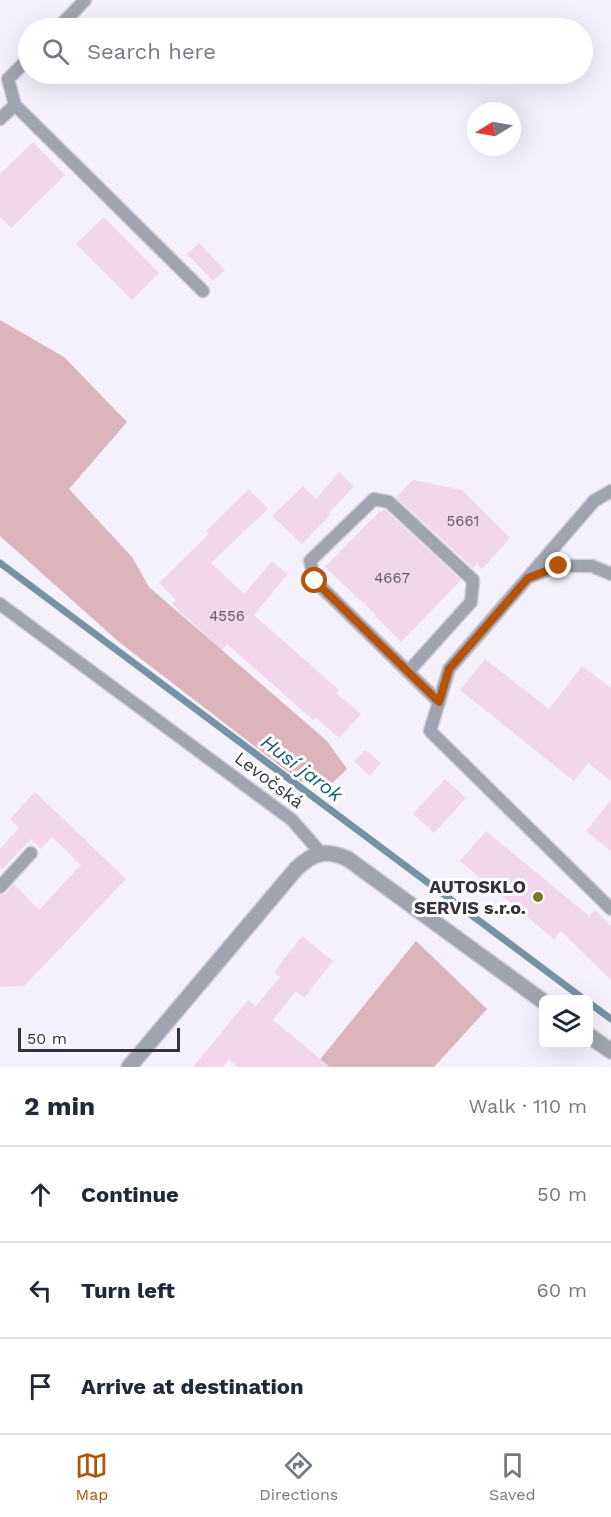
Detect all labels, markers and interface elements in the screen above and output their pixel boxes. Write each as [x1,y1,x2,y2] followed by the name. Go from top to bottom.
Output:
[18,18,593,84] search box
[39,35,72,68] icon: search
[87,39,216,64] text: Search here
[467,102,521,156] north arrow
[447,512,479,530] house number: 5661
[545,552,571,578] route end
[301,567,327,593] route start
[374,569,410,587] house number: 4667
[209,607,245,625] house number: 4556
[256,730,348,807] water label: Husí jarok
[231,747,308,812] street label: Levočská
[414,876,526,918] place label: AUTOSKLO SERVIS s.r.o.
[531,890,545,904] marker: AUTOSKLO SERVIS s.r.o.
[539,995,593,1049] map controls
[539,995,593,1049] button: layers
[18,1025,180,1052] scale bar
[27,1029,67,1048] text: 50 m
[24,1091,95,1121] text: 2 min
[469,1094,587,1118] text: Walk · 110 m
[24,1178,57,1211] icon: ahead
[81,1182,179,1207] text: Continue
[537,1182,587,1206] text: 50 m
[24,1274,57,1307] icon: left
[81,1278,175,1303] text: Turn left
[537,1278,587,1302] text: 60 m
[24,1370,57,1403] icon: arrive
[81,1374,304,1399] text: Arrive at destination
[75,1449,108,1504] tab: Map
[259,1449,338,1504] tab: Directions
[489,1449,536,1504] tab: Saved

